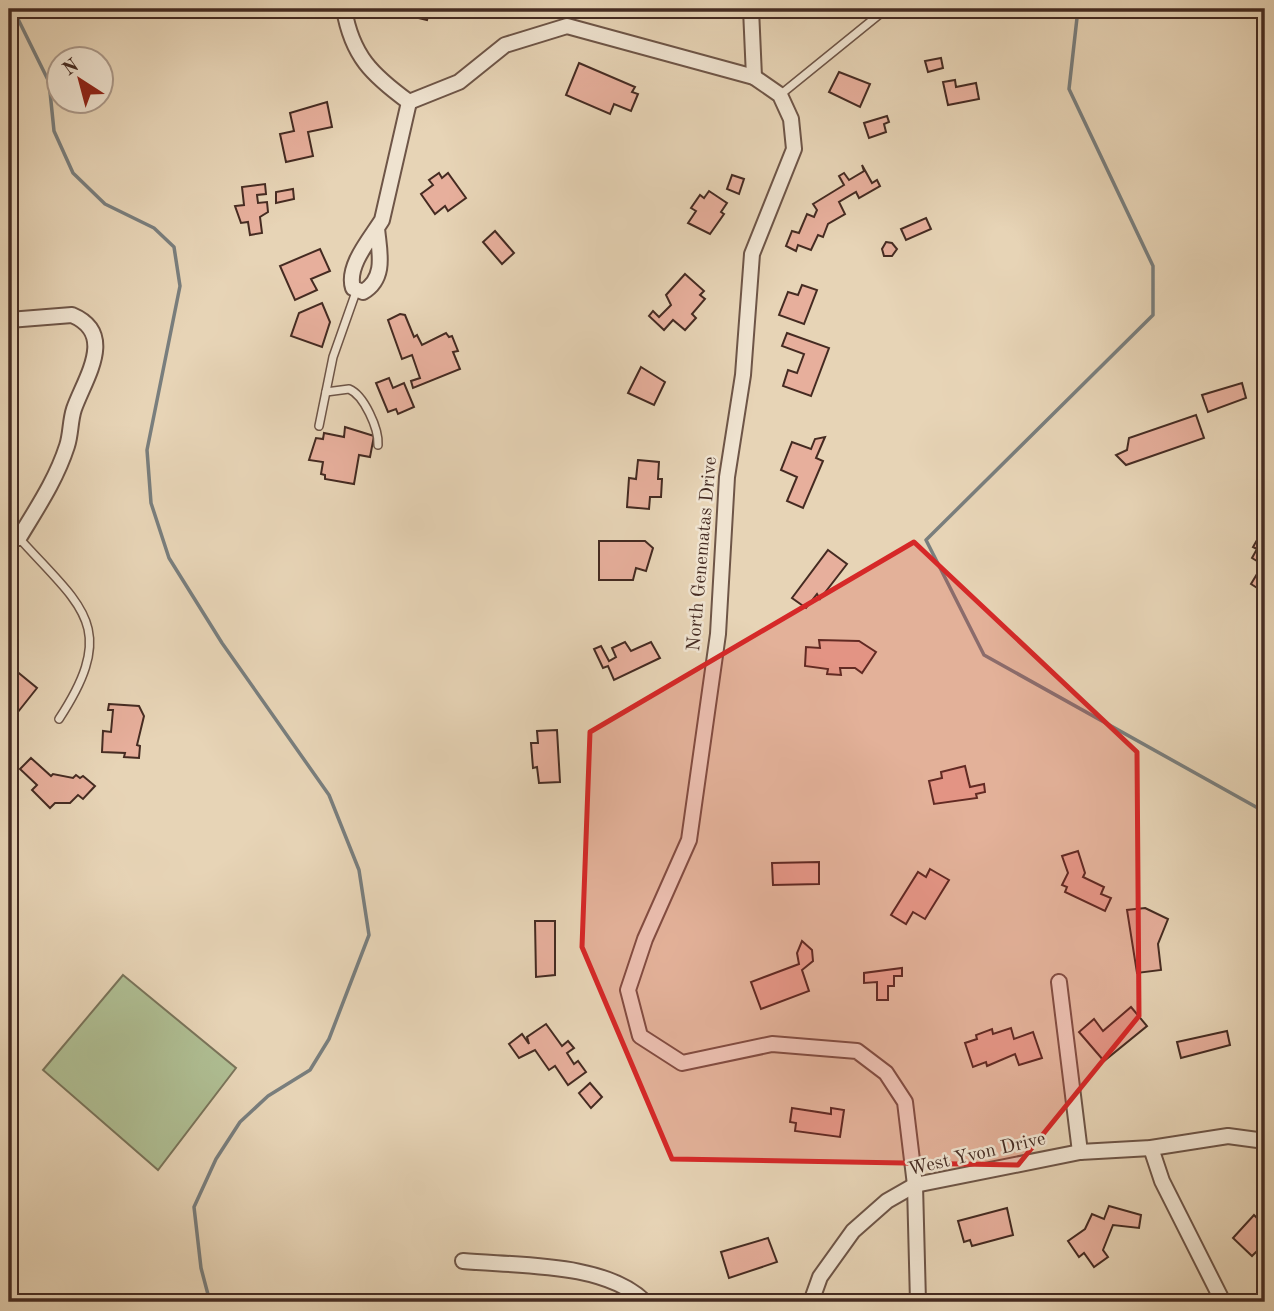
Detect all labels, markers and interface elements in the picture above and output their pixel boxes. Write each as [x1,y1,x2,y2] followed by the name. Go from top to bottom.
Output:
[46,46,116,116] north arrow
[60,56,83,80] text: N
[685,456,721,652] street label: North Genematas Drive
[906,1130,1048,1180] street label: West Yvon Drive

